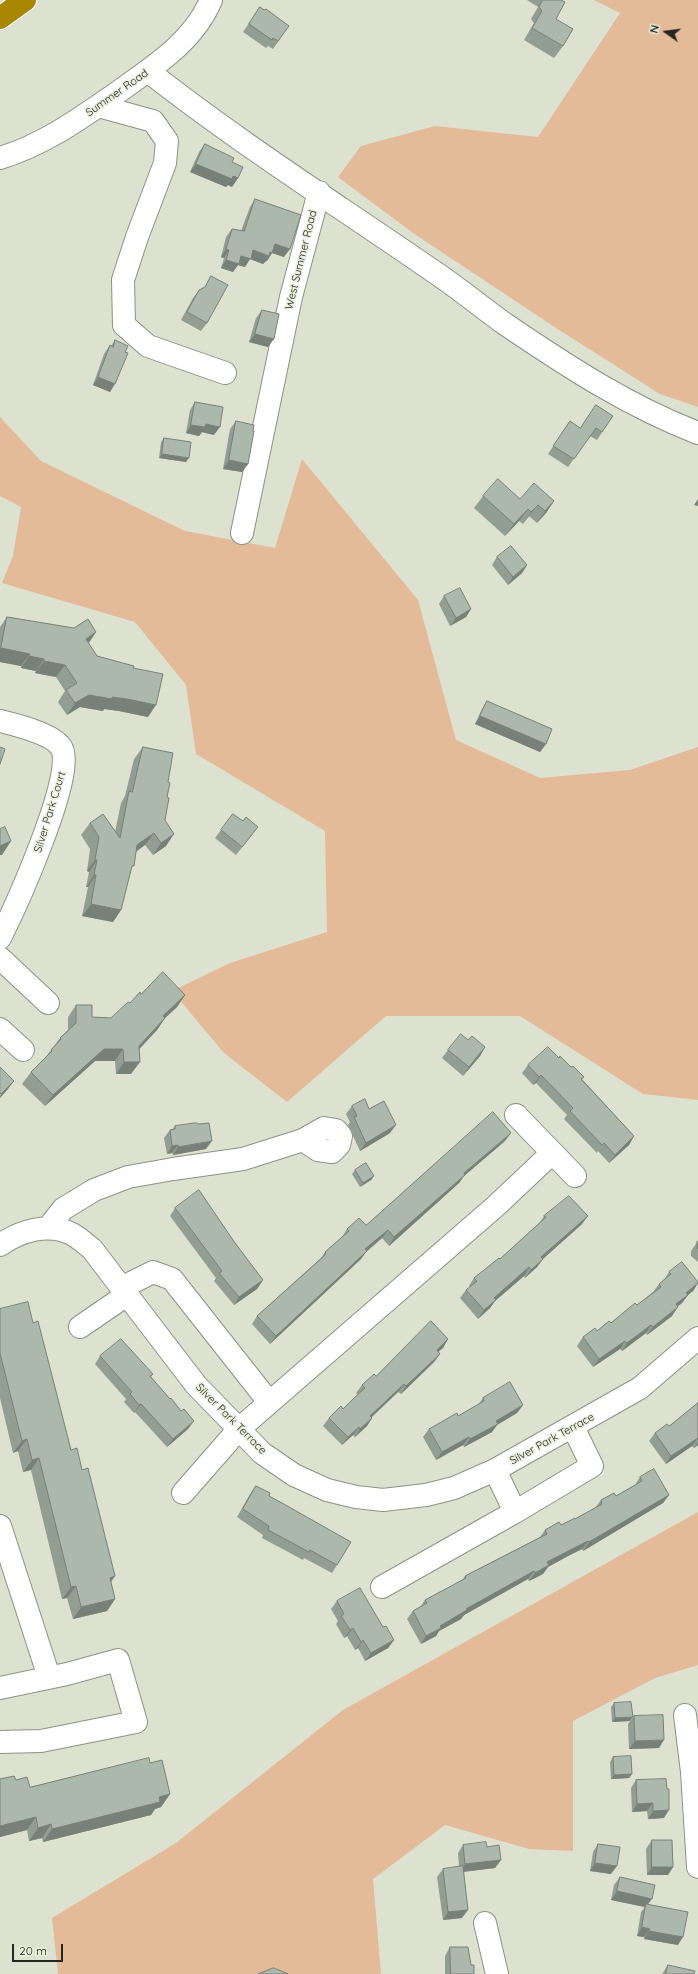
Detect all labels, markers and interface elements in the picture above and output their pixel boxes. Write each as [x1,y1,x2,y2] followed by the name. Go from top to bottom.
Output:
[646,12,686,52] north arrow
[647,23,662,35] text: N
[83,67,151,119] street label: Summer Road
[282,209,320,311] street label: West Summer Road
[31,770,69,854] street label: Silver Park Court
[193,1381,269,1457] street label: Silver Park Terrace
[507,1410,597,1468] street label: Silver Park Terrace
[14,1936,65,1962] scale bar
[19,1943,47,1958] text: 20 m

